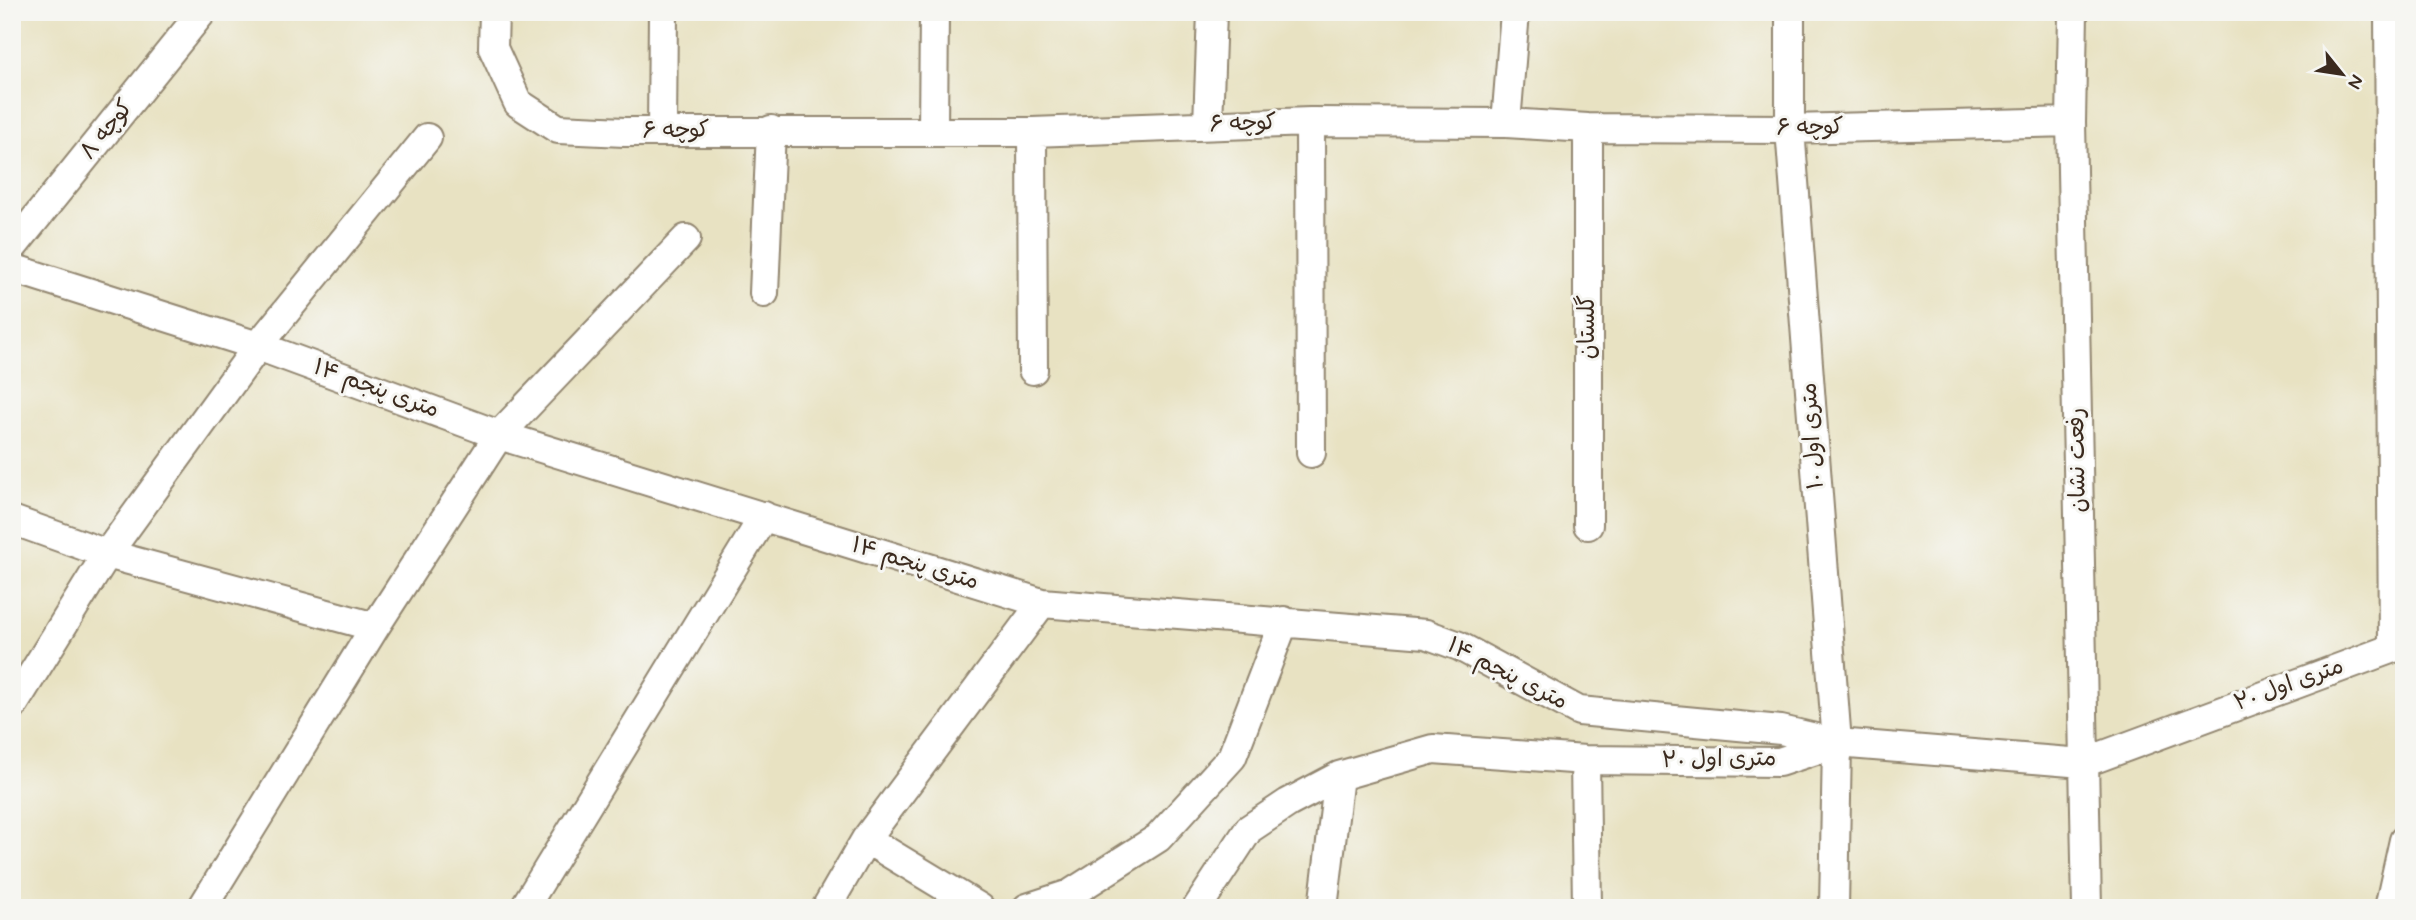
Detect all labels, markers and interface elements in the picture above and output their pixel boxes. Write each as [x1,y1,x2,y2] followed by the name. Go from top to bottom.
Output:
[2308,38,2378,108] north arrow
[2341,70,2369,93] text: N
[74,94,141,166] street label: کوچه ۸
[1209,108,1277,140] street label: کوچه ۶
[1776,112,1844,144] street label: کوچه ۶
[642,115,710,147] street label: کوچه ۶
[1573,295,1603,359] street label: گلستان
[309,352,443,427] street label: ۱۴ متری پنجم
[1794,381,1832,491] street label: ۱۰ متری اول
[2062,407,2094,513] street label: رفعت نشان
[847,530,982,599] street label: ۱۴ متری پنجم
[1441,631,1572,718] street label: ۱۴ متری پنجم
[2230,651,2348,719] street label: ۲۰ متری اول
[1661,744,1777,776] street label: ۲۰ متری اول

